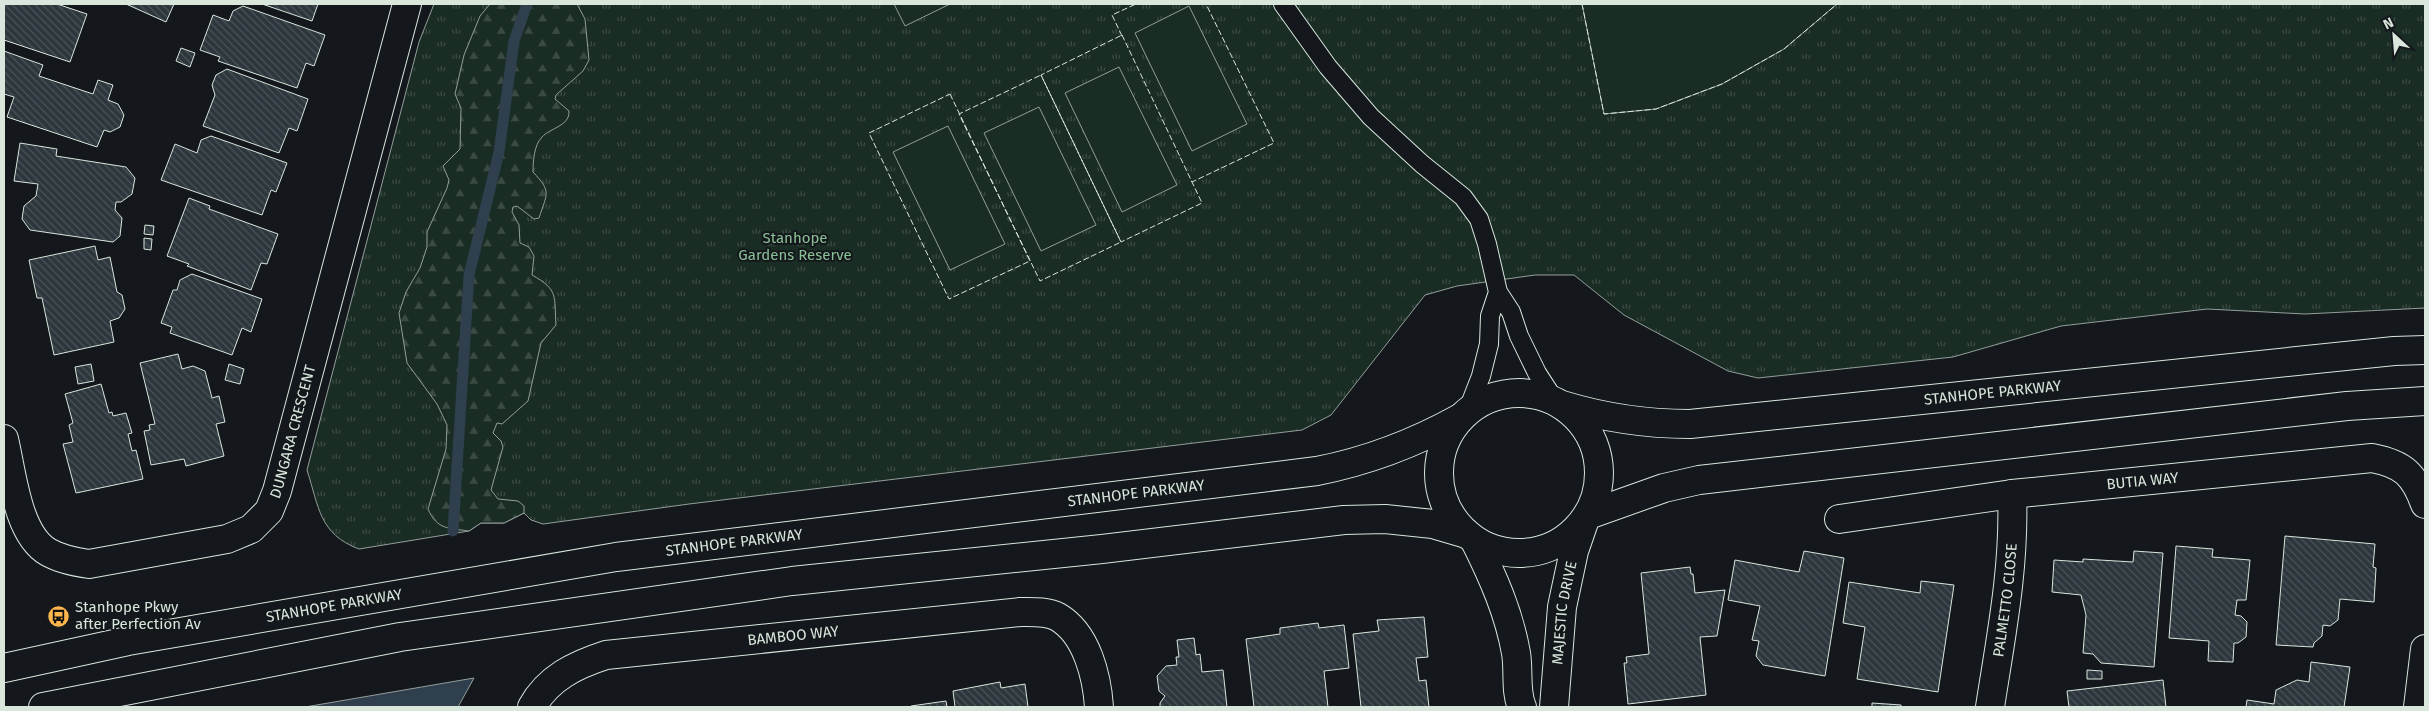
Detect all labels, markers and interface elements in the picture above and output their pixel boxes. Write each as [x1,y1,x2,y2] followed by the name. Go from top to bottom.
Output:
[2369,10,2419,60] north arrow
[2381,14,2396,33] text: N
[738,229,852,264] park label: Stanhope Gardens Reserve
[266,363,319,501] street label: DUNGARA CRESCENT
[1923,376,2063,409] street label: STANHOPE PARKWAY
[2106,468,2180,494] street label: BUTIA WAY
[1066,476,1206,511] street label: STANHOPE PARKWAY
[664,525,804,560] street label: STANHOPE PARKWAY
[1989,543,2021,658] street label: PALMETTO CLOSE
[1548,559,1581,665] street label: MAJESTIC DRIVE
[265,585,404,626] street label: STANHOPE PARKWAY
[75,598,202,633] place label: Stanhope Pkwy after Perfection Av
[47,604,71,628] bus stop icon: Stanhope Pkwy after Perfection Av
[747,622,840,649] street label: BAMBOO WAY

